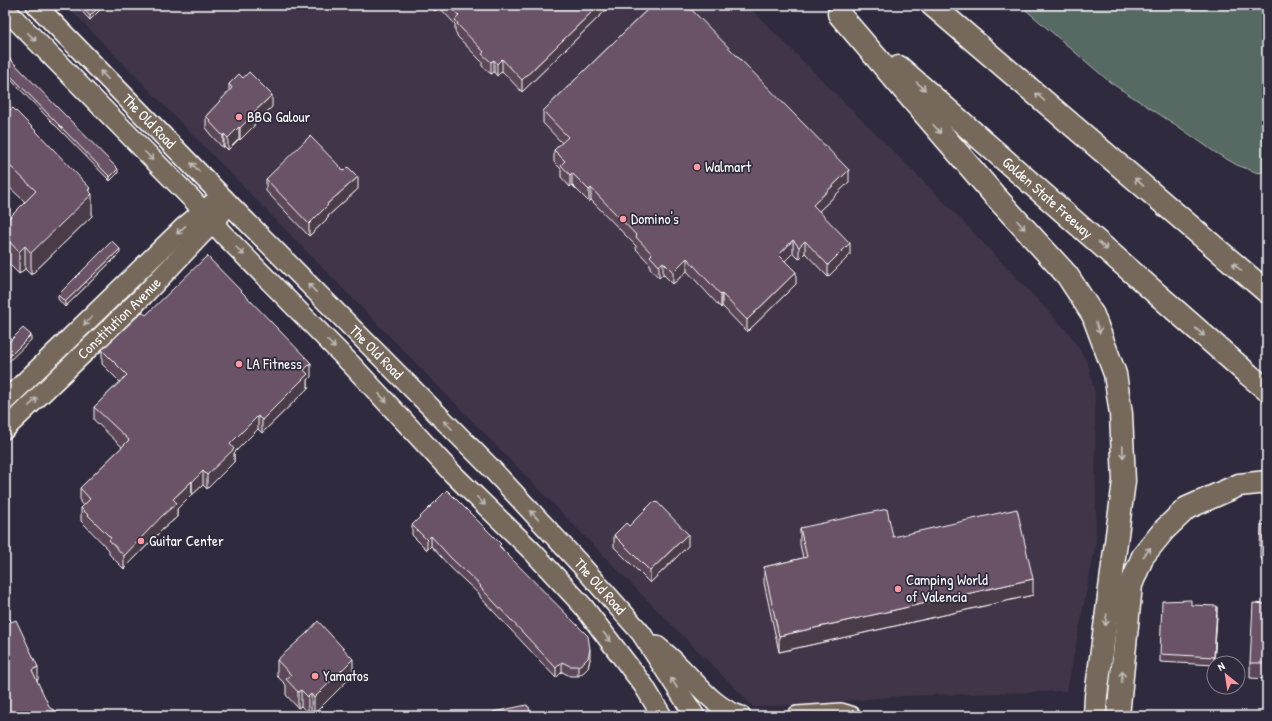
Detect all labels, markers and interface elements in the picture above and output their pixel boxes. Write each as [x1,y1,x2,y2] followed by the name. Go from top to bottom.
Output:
[27,32,37,42] one-way arrow
[99,70,109,80] one-way arrow
[916,81,926,91] one-way arrow
[118,89,181,153] street label: The Old Road
[1035,93,1045,102] one-way arrow
[247,106,311,127] place label: BBQ Galour
[234,112,244,122] marker: BBQ Galour
[933,124,942,134] one-way arrow
[144,151,154,161] one-way arrow
[998,152,1098,243] street label: Golden State Freeway
[705,156,752,177] place label: Walmart
[190,162,200,172] one-way arrow
[692,162,702,172] marker: Walmart
[1133,178,1144,187] one-way arrow
[631,208,679,229] place label: Domino's
[618,214,628,224] marker: Domino's
[1016,220,1026,230] one-way arrow
[176,225,186,235] one-way arrow
[1097,242,1108,251] one-way arrow
[235,246,245,256] one-way arrow
[1232,262,1243,271] one-way arrow
[72,272,166,364] street label: Constitution Avenue
[307,283,316,293] one-way arrow
[83,316,93,325] one-way arrow
[345,320,408,384] street label: The Old Road
[1095,322,1102,335] one-way arrow
[1195,328,1205,337] one-way arrow
[326,339,336,349] one-way arrow
[247,353,302,374] place label: LA Fitness
[234,359,244,369] marker: LA Fitness
[378,393,388,403] one-way arrow
[28,397,38,407] one-way arrow
[443,420,453,430] one-way arrow
[1119,445,1126,458] one-way arrow
[476,496,486,506] one-way arrow
[529,510,539,520] one-way arrow
[149,530,224,551] place label: Guitar Center
[136,536,146,546] marker: Guitar Center
[1142,546,1151,557] one-way arrow
[570,553,631,619] street label: The Old Road
[906,569,988,607] place label: Camping World of Valencia
[893,584,903,594] marker: Camping World of Valencia
[1102,613,1110,626] one-way arrow
[603,631,611,642] one-way arrow
[1206,655,1246,695] north arrow
[1215,659,1227,674] text: N
[323,665,369,686] place label: Yamatos
[310,671,320,681] marker: Yamatos
[1118,671,1125,684] one-way arrow
[670,678,678,689] one-way arrow

